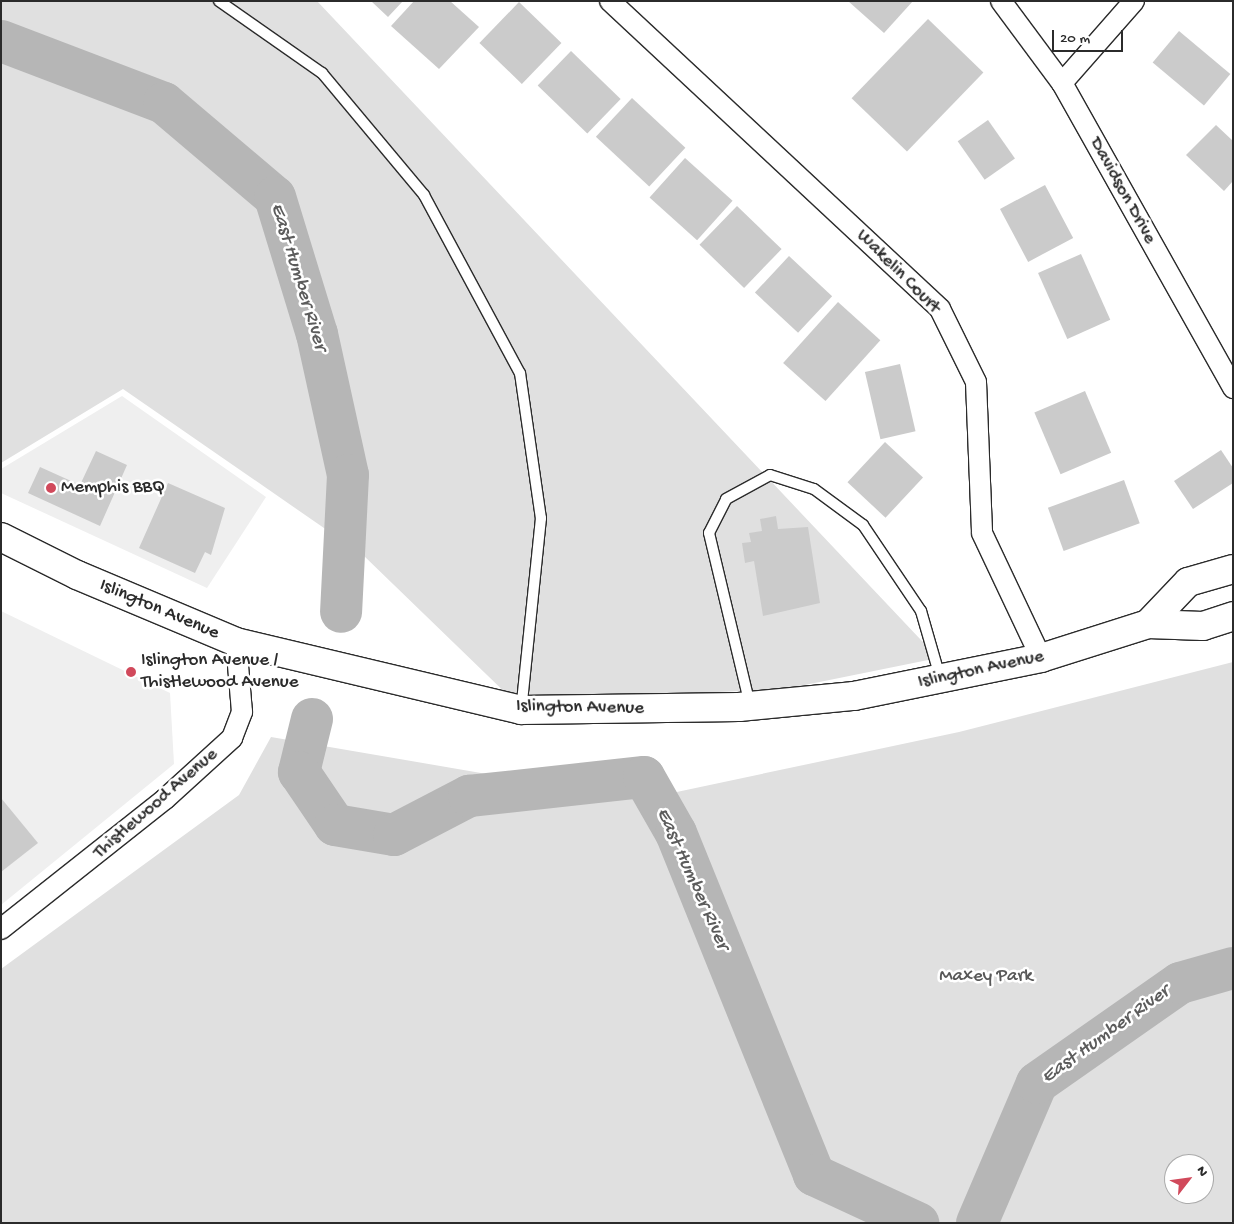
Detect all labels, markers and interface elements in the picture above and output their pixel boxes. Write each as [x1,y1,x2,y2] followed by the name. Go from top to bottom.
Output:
[1054,20,1125,52] scale bar
[1060,30,1090,48] text: 20 m
[1083,134,1161,248] street label: Davidson Drive
[264,201,332,353] water label: East Humber River
[851,225,945,319] street label: Wakelin Court
[61,477,165,499] place label: Memphis BBQ
[45,482,57,494] marker: Memphis BBQ
[96,575,222,645] street label: Islington Avenue
[916,646,1046,694] street label: Islington Avenue
[141,650,299,694] place label: Islington Avenue / Thistlewood Avenue
[125,666,137,678] marker: Islington Avenue / Thistlewood Avenue
[516,695,644,721] street label: Islington Avenue
[89,744,223,864] street label: Thistlewood Avenue
[650,804,734,954] water label: East Humber River
[939,966,1033,988] park label: Maxey Park
[1037,980,1175,1090] water label: East Humber River
[1164,1154,1214,1204] north arrow
[1192,1164,1211,1180] text: N

